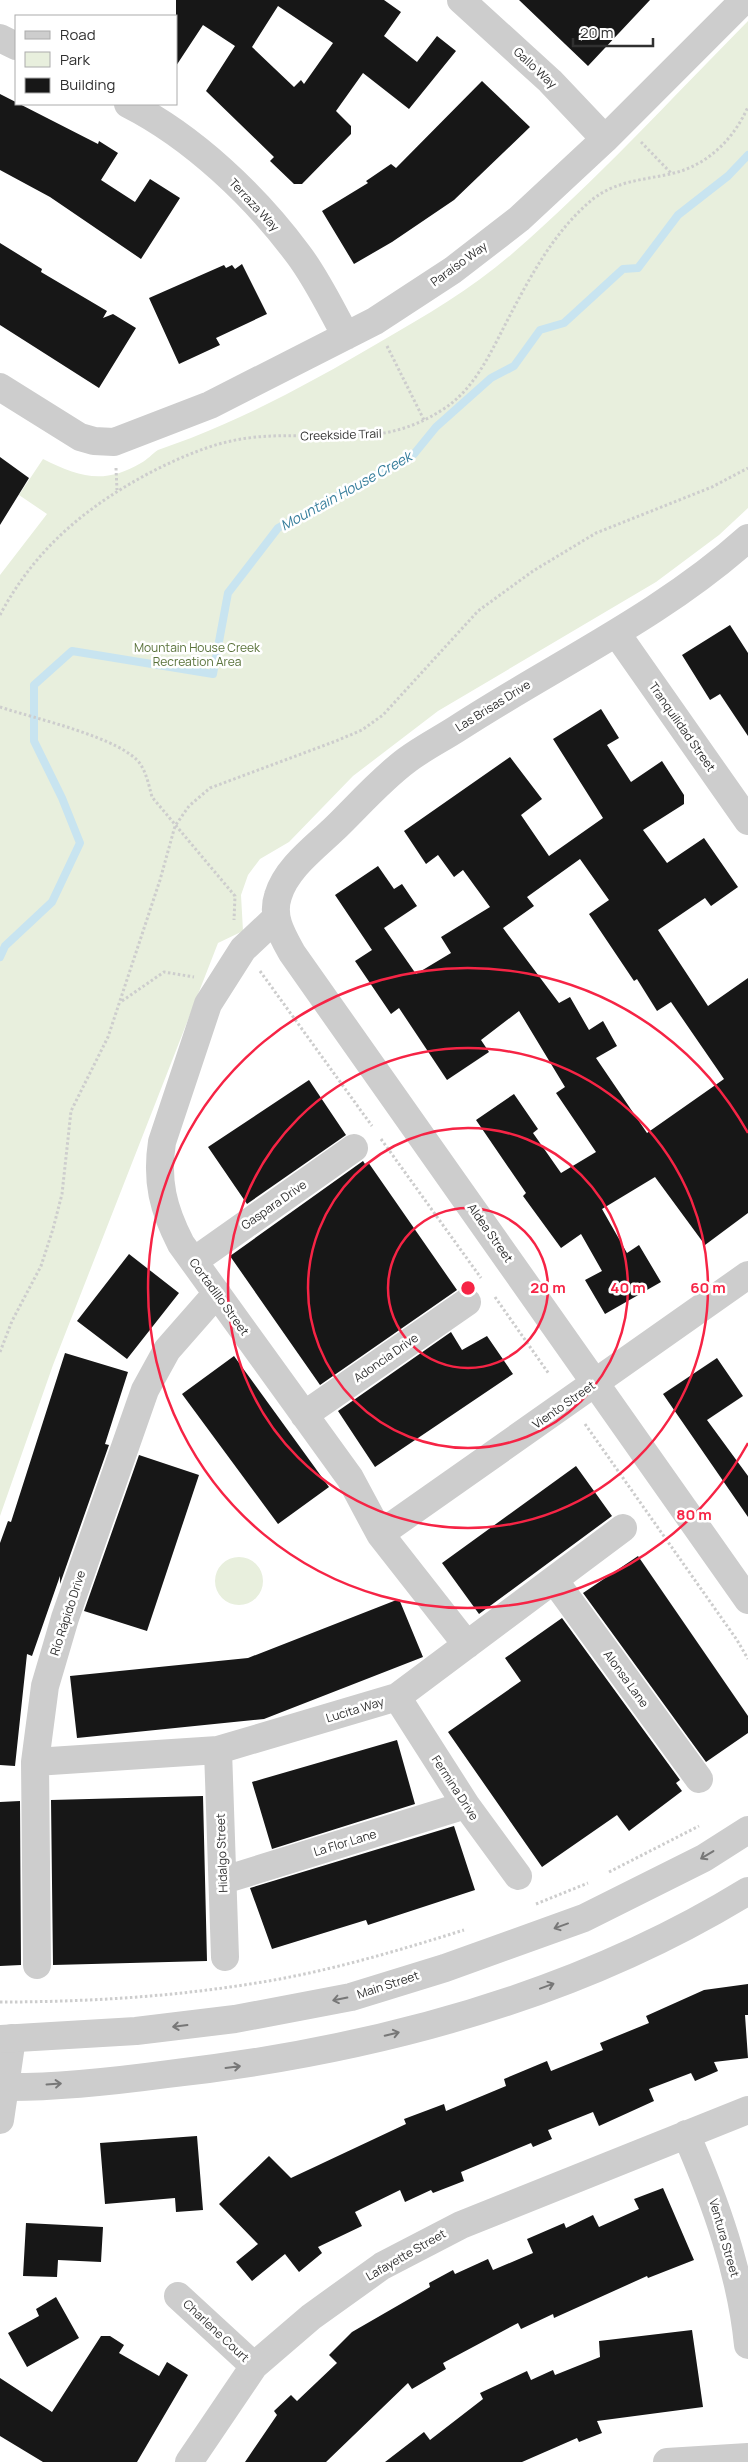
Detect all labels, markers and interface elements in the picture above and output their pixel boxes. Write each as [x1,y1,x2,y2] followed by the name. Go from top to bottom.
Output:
[15,15,178,105] legend
[573,15,653,47] scale bar
[580,22,613,43] text: 20 m
[60,24,96,45] text: Road
[510,43,561,93] street label: Gallo Way
[60,49,90,70] text: Park
[60,74,115,95] text: Building
[225,174,284,235] street label: Terraza Way
[427,237,491,290] street label: Paraíso Way
[300,425,382,444] street label: Creekside Trail
[277,446,417,535] water label: Mountain House Creek
[134,639,261,670] park label: Mountain House Creek Recreation Area
[452,676,534,735] street label: Las Brisas Drive
[645,679,720,775] street label: Tranquilidad Street
[238,1176,310,1233] street label: Gaspara Drive
[464,1200,517,1266] street label: Aldea Street
[186,1255,253,1339] street label: Cortadillo Street
[530,1277,566,1298] text: 20 m
[610,1277,646,1298] text: 40 m
[690,1277,726,1298] text: 60 m
[459,1279,477,1297] centre of rings
[350,1329,421,1386] street label: Adoncia Drive
[529,1377,599,1433] street label: Viento Street
[676,1504,712,1525] text: 80 m
[46,1568,89,1658] street label: Río Rápido Drive
[600,1647,653,1711] street label: Alonsa Lane
[324,1692,387,1726] street label: Lucita Way
[428,1752,483,1824] street label: Fermina Drive
[212,1813,231,1893] street label: Hidalgo Street
[311,1825,378,1860] street label: La Flor Lane
[700,1851,714,1861] one-way arrow
[553,1922,569,1931] one-way arrow
[355,1966,421,2003] street label: Main Street
[539,1981,554,1990] one-way arrow
[332,1995,348,2005] one-way arrow
[172,2021,188,2031] one-way arrow
[384,2029,400,2038] one-way arrow
[225,2062,241,2072] one-way arrow
[46,2079,62,2088] one-way arrow
[705,2197,744,2279] street label: Ventura Street
[363,2225,449,2284] street label: Lafayette Street
[180,2296,253,2366] street label: Charlene Court

